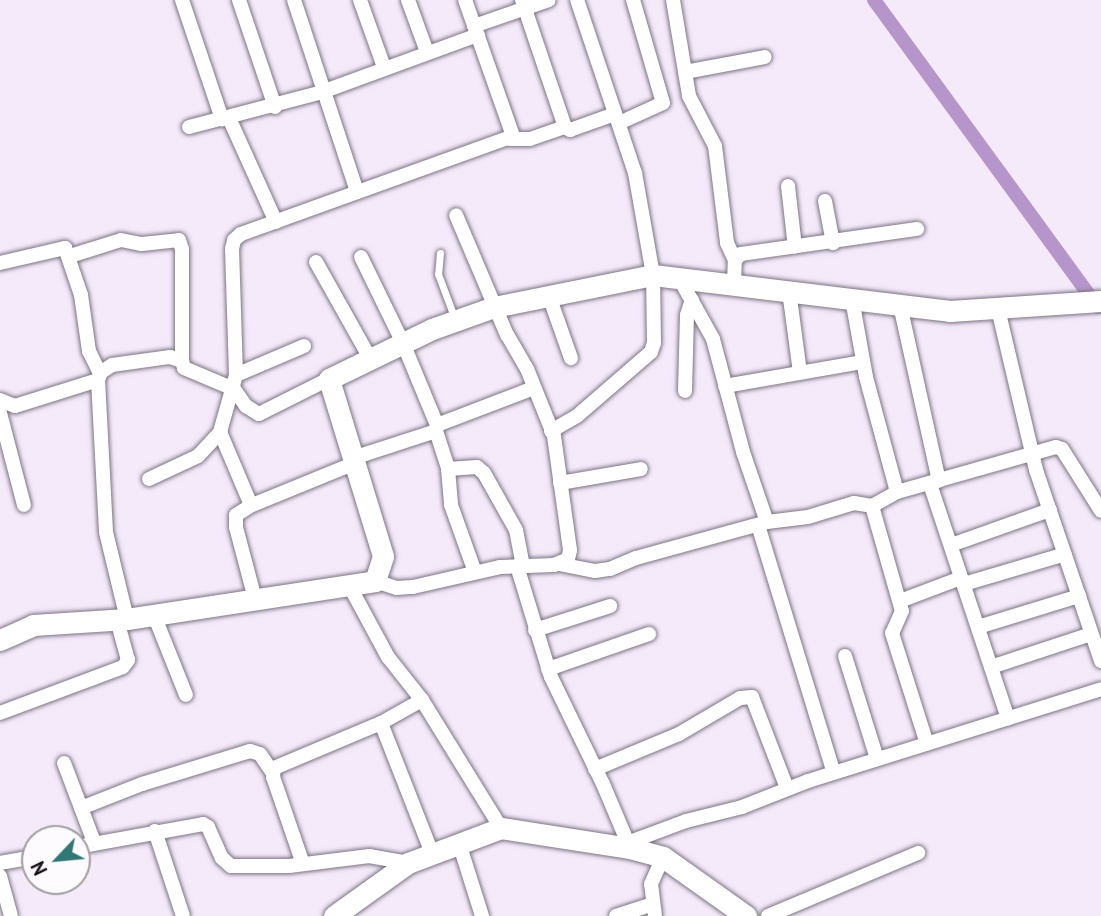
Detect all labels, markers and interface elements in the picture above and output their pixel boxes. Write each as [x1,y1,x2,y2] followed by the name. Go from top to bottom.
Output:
[21,825,91,895] north arrow
[25,857,52,879] text: N

